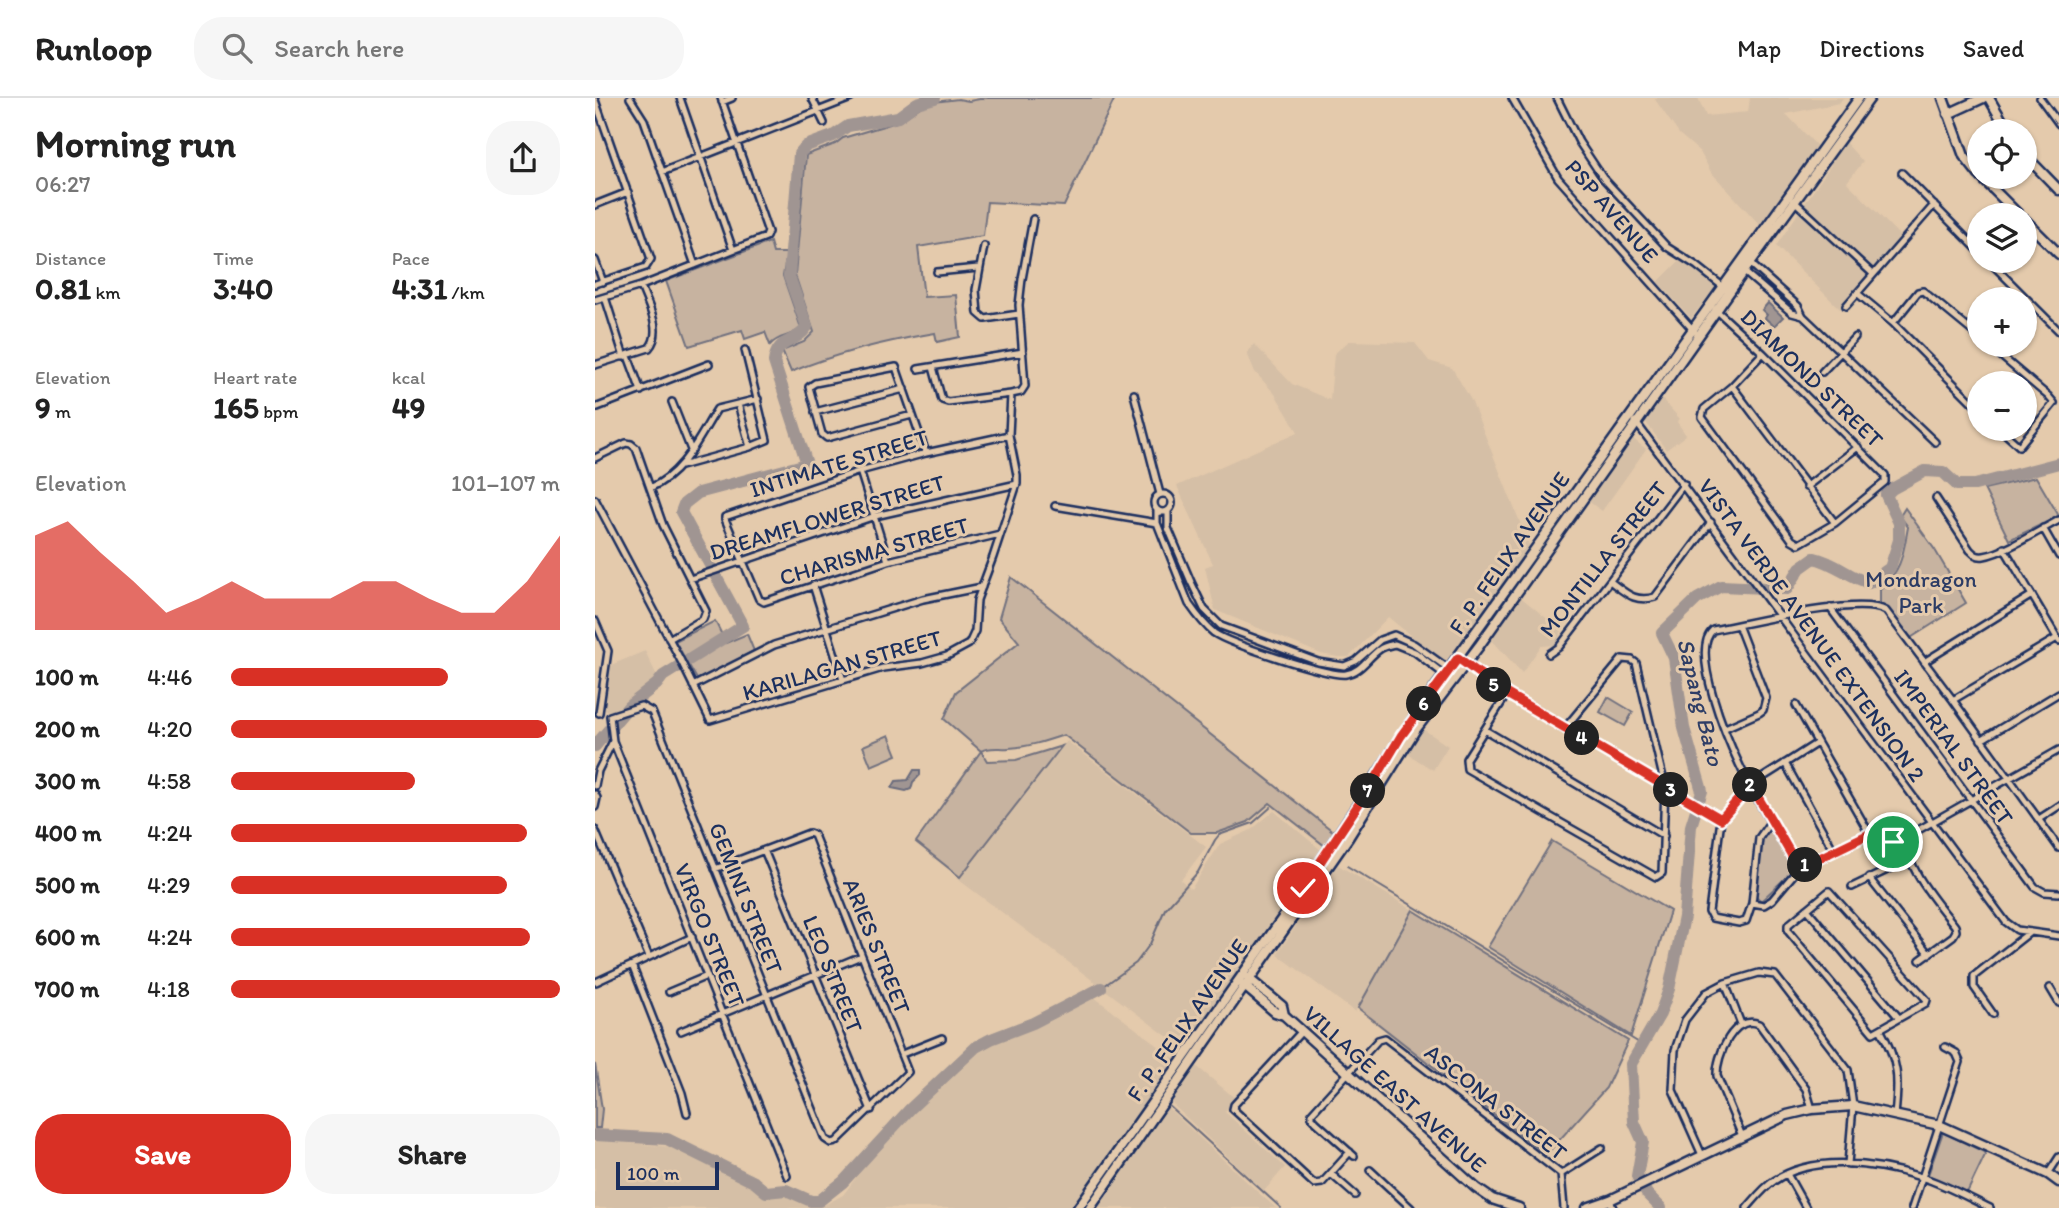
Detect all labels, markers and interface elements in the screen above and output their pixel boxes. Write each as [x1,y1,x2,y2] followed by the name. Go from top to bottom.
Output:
[194,17,684,80] search box
[35,29,152,68] text: Runloop
[218,29,256,67] icon: search
[274,32,405,64] text: Search here
[1737,34,1781,63] text: Map
[1819,34,1925,63] text: Directions
[1963,34,2024,63] text: Saved
[1967,119,2037,441] map controls
[1967,119,2037,189] button: locate
[35,121,236,167] text: Morning run
[486,121,560,195] button: share
[1559,153,1665,269] street label: PSP AVENUE
[35,170,90,198] text: 06:27
[1967,203,2037,273] button: layers
[35,247,106,270] text: Distance
[213,247,254,270] text: Time
[392,247,430,270] text: Pace
[35,270,91,307] text: 0.81
[213,270,274,307] text: 3:40
[392,270,447,307] text: 4:31
[91,281,121,304] text: km
[447,281,485,304] text: /km
[1967,287,2037,357] button: +
[1735,303,1889,453] street label: DIAMOND STREET
[35,366,111,389] text: Elevation
[213,366,297,389] text: Heart rate
[392,366,425,389] text: kcal
[1967,371,2037,441] button: −
[35,389,51,426] text: 9
[213,389,259,426] text: 165
[392,389,425,426] text: 49
[51,400,71,423] text: m
[259,400,298,423] text: bpm
[747,423,931,503] street label: INTIMATE STREET
[1442,466,1576,640] street label: F. P. FELIX AVENUE
[706,468,948,566] street label: DREAMFLOWER STREET
[35,469,126,497] text: Elevation
[451,469,560,497] text: 101–107 m
[1692,472,1932,788] street label: VISTA VERDE AVENUE EXTENSION 2
[1533,475,1673,643] street label: MONTILLA STREET
[776,511,972,591] street label: CHARISMA STREET
[1865,565,1977,619] park label: Mondragon Park
[739,623,945,707] street label: KARILAGAN STREET
[1671,635,1731,769] water label: Sapang Bato
[35,663,99,691] text: 100 m
[147,663,192,691] text: 4:46
[1888,664,2020,830] street label: IMPERIAL STREET
[1476,668,1511,702] pin: 5
[1489,673,1498,696] text: 5
[1407,686,1441,722] pin: 6
[1418,692,1429,715] text: 6
[35,715,100,743] text: 200 m
[147,715,193,743] text: 4:20
[1565,720,1599,756] pin: 4
[1576,726,1587,749] text: 4
[35,767,100,795] text: 300 m
[147,767,191,795] text: 4:58
[1733,768,1767,802] pin: 2
[1653,772,1689,808] pin: 3
[1351,774,1385,808] pin: 7
[1665,778,1676,801] text: 3
[1363,779,1372,802] text: 7
[1863,812,1923,872] pin
[703,818,789,978] street label: GEMINI STREET
[35,819,102,847] text: 400 m
[147,819,192,847] text: 4:24
[1874,823,1912,861] icon: arrive
[1787,848,1823,882] pin: 1
[1800,853,1809,876] text: 1
[1273,858,1333,918] pin
[668,859,752,1011] street label: VIRGO STREET
[1284,869,1322,907] icon: check
[35,871,100,899] text: 500 m
[147,871,191,899] text: 4:29
[837,874,917,1018] street label: ARIES STREET
[797,911,869,1037] street label: LEO STREET
[35,923,100,951] text: 600 m
[147,923,192,951] text: 4:24
[1120,933,1254,1107] street label: F. P. FELIX AVENUE
[35,975,99,1003] text: 700 m
[147,975,190,1003] text: 4:18
[1298,999,1493,1179] street label: VILLAGE EAST AVENUE
[1419,1038,1573,1166] street label: ASCONA STREET
[35,1114,291,1194] button: Save
[305,1114,560,1194] button: Share
[616,1159,719,1191] scale bar
[627,1162,679,1185] text: 100 m

